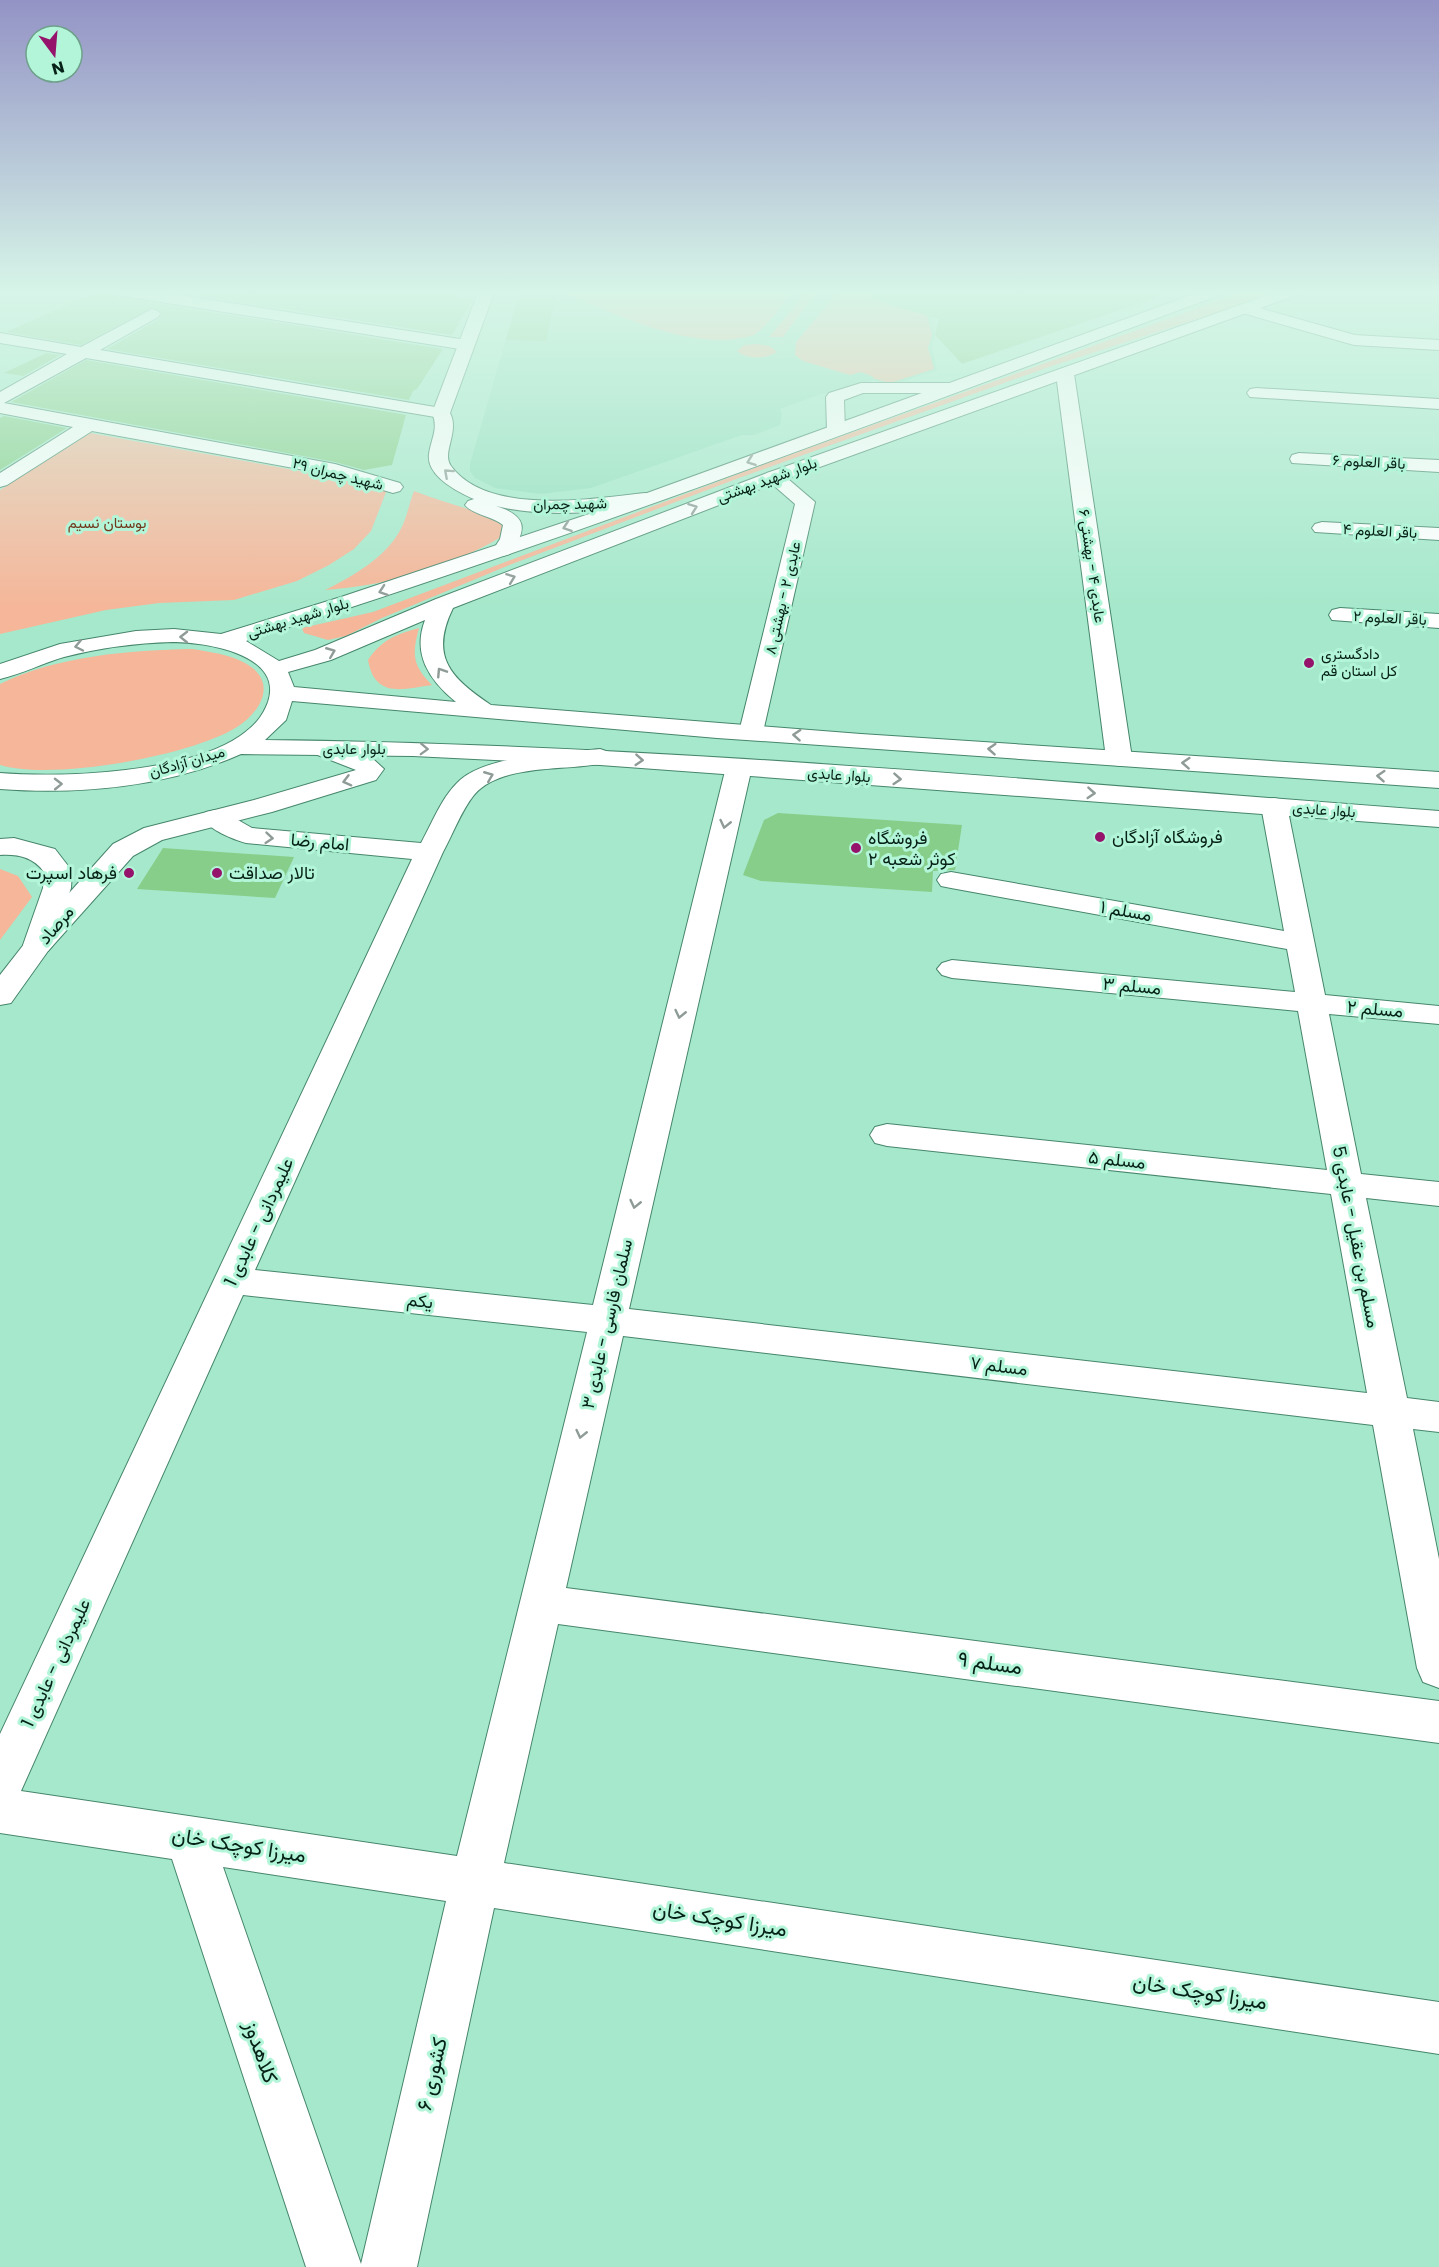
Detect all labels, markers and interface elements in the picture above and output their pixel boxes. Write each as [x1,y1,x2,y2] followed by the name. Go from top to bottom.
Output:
[24,24,84,84] north arrow
[49,55,67,81] text: N
[1332,449,1406,474] street label: باقر العلوم ۶
[291,452,386,495] street label: شهید چمران ۲۹
[714,452,820,507] street label: بلوار شهید بهشتی
[746,454,757,467] one-way arrow
[444,469,455,480] one-way arrow
[533,492,607,515] street label: شهید چمران
[687,503,698,515] one-way arrow
[1074,508,1111,624] street label: عابدی ۴ - بهشتی ۶
[68,512,146,533] park label: بوستان نسیم
[1342,518,1418,543] street label: باقر العلوم ۴
[562,520,573,532] one-way arrow
[759,539,806,656] street label: عابدی ۲ - بهشتی ۸
[505,573,516,585] one-way arrow
[378,584,389,596] one-way arrow
[245,592,351,643] street label: بلوار شهید بهشتی
[1353,605,1427,630] street label: باقر العلوم ۲
[180,630,189,643] one-way arrow
[74,639,84,652] one-way arrow
[1321,643,1398,681] place label: دادگستری کل استان قم
[324,647,335,659] one-way arrow
[1302,656,1316,670] marker: دادگستری کل استان قم
[437,668,448,679] one-way arrow
[793,729,802,742] one-way arrow
[322,738,386,759] street label: بلوار عابدی
[147,741,227,782] street label: میدان آزادگان
[419,743,428,755] one-way arrow
[987,743,996,756] one-way arrow
[635,753,644,766] one-way arrow
[1182,757,1191,770] one-way arrow
[807,762,871,787] street label: بلوار عابدی
[483,770,493,783] one-way arrow
[1376,770,1385,783] one-way arrow
[892,772,901,785] one-way arrow
[342,774,353,786] one-way arrow
[54,778,63,790] one-way arrow
[1087,786,1096,799] one-way arrow
[1292,797,1356,822] street label: بلوار عابدی
[720,819,733,829] one-way arrow
[1112,824,1223,849] place label: فروشگاه آزادگان
[868,825,956,871] place label: فروشگاه کوثر شعبه ۲
[290,826,350,857] street label: امام رضا
[1093,830,1107,844] marker: فروشگاه آزادگان
[264,831,273,844] one-way arrow
[849,841,863,855] marker: فروشگاه کوثر شعبه ۲
[26,860,117,885] place label: فرهاد اسپرت
[229,860,315,885] place label: تالار صداقت
[122,866,136,880] marker: فرهاد اسپرت
[210,866,224,880] marker: تالار صداقت
[1098,894,1154,927] street label: مسلم ۱
[32,900,79,949] street label: مرصاد
[1102,970,1162,1001] street label: مسلم ۳
[1346,994,1404,1023] street label: مسلم ۲
[675,1009,688,1019] one-way arrow
[1087,1144,1147,1175] street label: مسلم ۵
[1327,1144,1386,1330] street label: مسلم بن عقیل - عابدی 5
[218,1154,299,1290] street label: علیمردانی - عابدی 1
[630,1199,643,1209] one-way arrow
[575,1237,638,1411] street label: سلمان فارسی - عابدی ۳
[406,1287,434,1314] street label: یکم
[969,1350,1029,1381] street label: مسلم ۷
[575,1429,588,1439] one-way arrow
[15,1595,96,1731] street label: علیمردانی - عابدی 1
[956,1644,1024,1681] street label: مسلم ۹
[170,1820,308,1869] street label: میرزا کوچک خان
[651,1894,789,1943] street label: میرزا کوچک خان
[1131,1967,1269,2016] street label: میرزا کوچک خان
[237,2016,286,2087] street label: کلاهدوز
[409,2034,454,2113] street label: کشوری ۶

